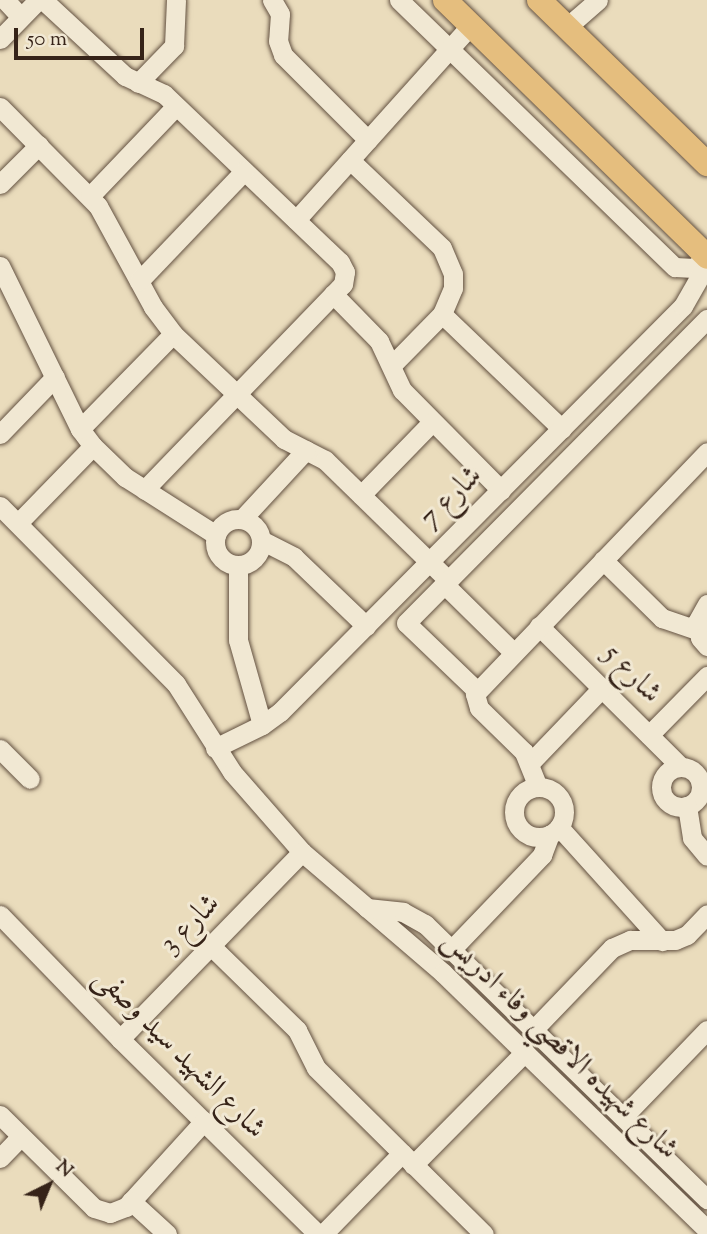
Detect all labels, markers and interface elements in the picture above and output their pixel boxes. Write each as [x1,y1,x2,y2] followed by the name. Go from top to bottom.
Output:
[18,14,147,58] scale bar
[27,25,67,55] text: 50 m
[413,459,491,537] street label: شارع 7
[594,638,668,712] street label: شارع 5
[153,887,229,963] street label: شارع 3
[433,924,685,1168] street label: شارع شهيده الاقصي وفاء ادريس
[86,961,272,1147] street label: شارع الشهيد سيد وصفى
[14,1150,84,1220] north arrow
[49,1154,78,1184] text: N

